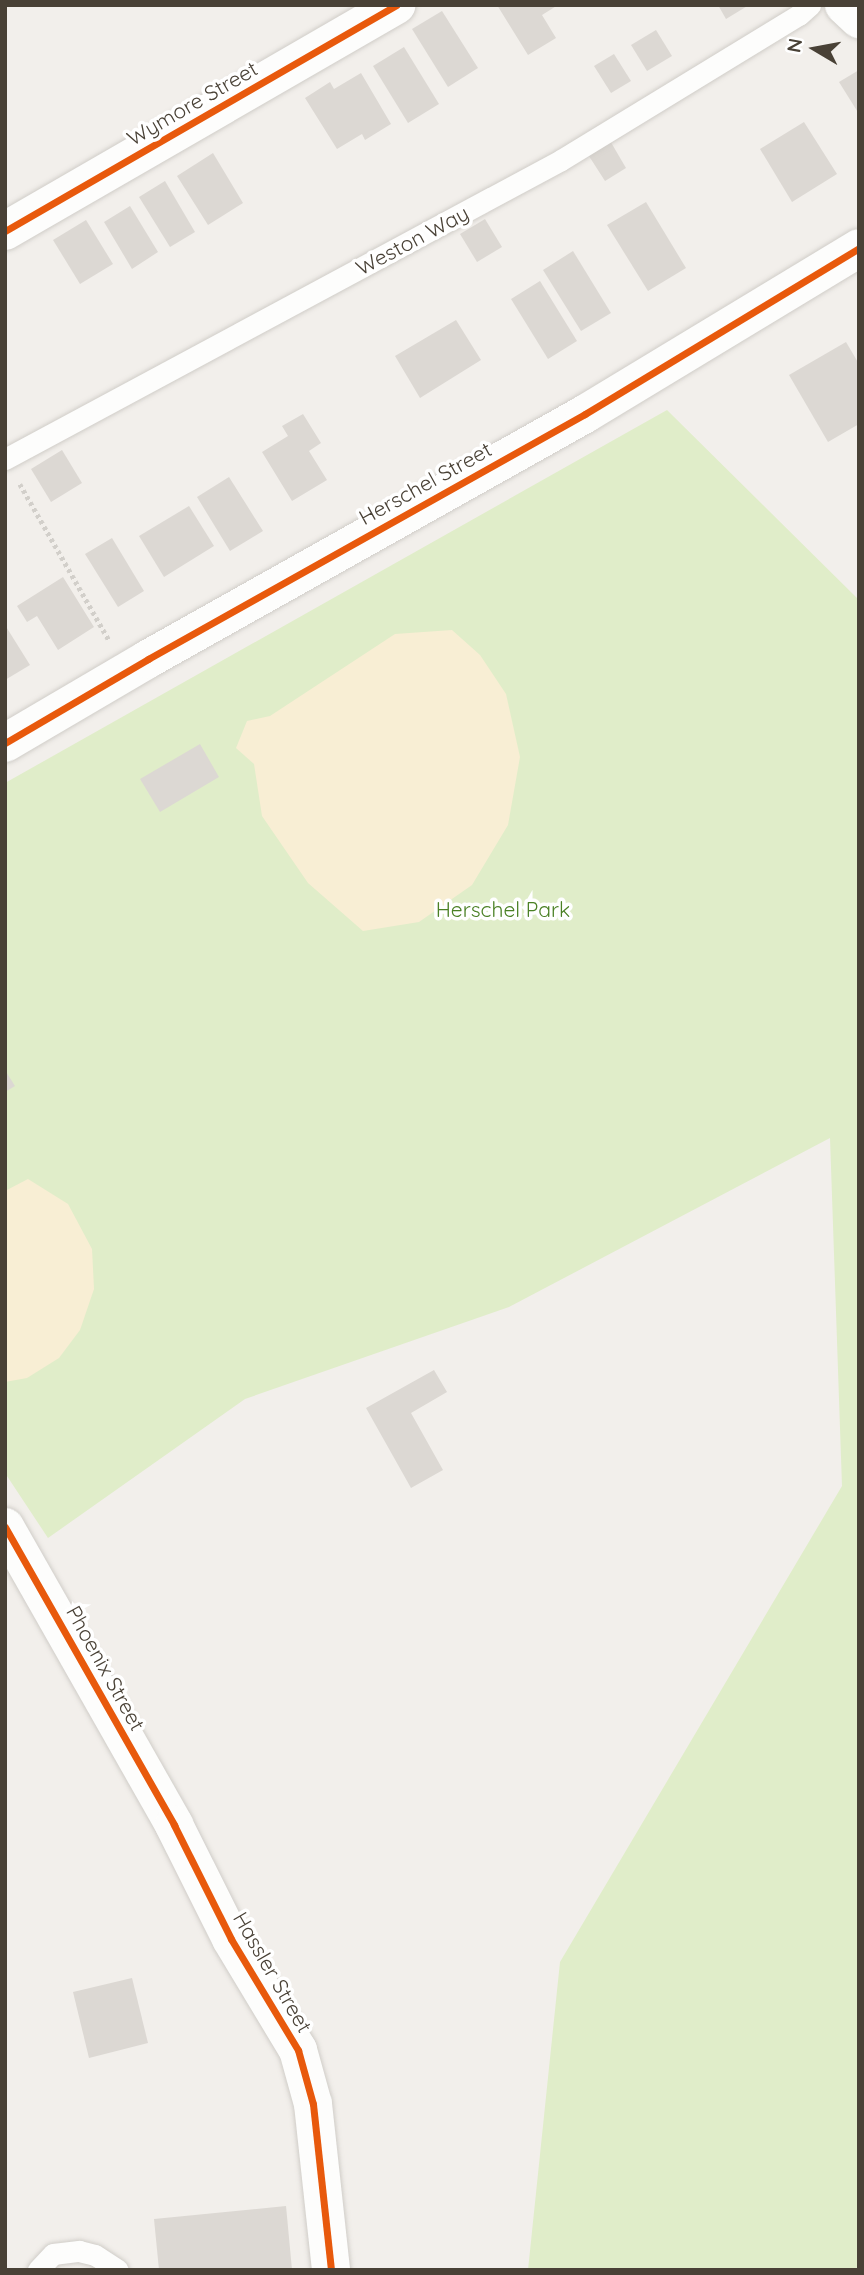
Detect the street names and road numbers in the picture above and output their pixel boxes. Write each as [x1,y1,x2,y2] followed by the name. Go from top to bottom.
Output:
[122,55,262,151] street label: Wymore Street
[351,200,473,280] street label: Weston Way
[354,436,496,530] street label: Herschel Street
[61,1601,151,1735] street label: Phoenix Street
[228,1907,318,2037] street label: Hassler Street

